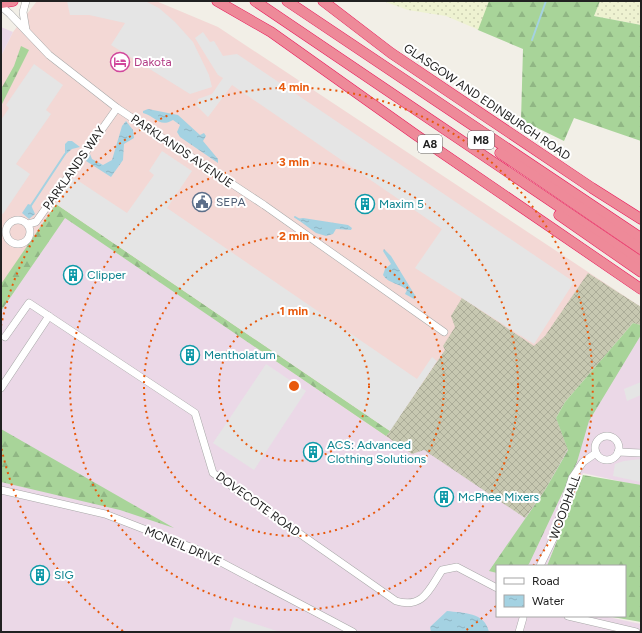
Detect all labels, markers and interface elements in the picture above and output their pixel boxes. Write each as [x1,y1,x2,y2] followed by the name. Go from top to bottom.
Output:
[401,41,573,163] street label: GLASGOW AND EDINBURGH ROAD
[109,51,131,73] hotel icon: Dakota
[134,55,172,69] place label: Dakota
[279,80,310,94] text: 4 min
[128,112,236,190] street label: PARKLANDS AVENUE
[40,123,108,212] street label: PARKLANDS WAY
[468,131,494,149] road number: M8
[418,135,442,153] road number: A8
[279,155,309,169] text: 3 min
[191,191,213,213] public building icon: SEPA
[354,193,376,215] building icon: Maxim 5
[216,195,246,209] place label: SEPA
[379,197,424,211] place label: Maxim 5
[279,229,309,243] text: 2 min
[62,264,84,286] building icon: Clipper
[87,268,126,282] place label: Clipper
[280,304,308,318] text: 1 min
[179,344,201,366] building icon: Mentholatum
[204,348,276,362] place label: Mentholatum
[287,379,301,393] centre of rings
[327,438,427,466] place label: ACS: Advanced Clothing Solutions
[302,441,324,463] building icon: ACS: Advanced Clothing Solutions
[213,469,303,539] street label: DOVECOTE ROAD
[547,472,583,541] street label: WOODHALL
[433,486,455,508] building icon: McPhee Mixers
[458,490,540,504] place label: McPhee Mixers
[142,524,224,568] street label: MCNEIL DRIVE
[29,564,51,586] building icon: SIG
[496,565,626,617] legend
[54,568,74,582] place label: SIG
[532,574,560,588] text: Road
[532,594,564,608] text: Water

